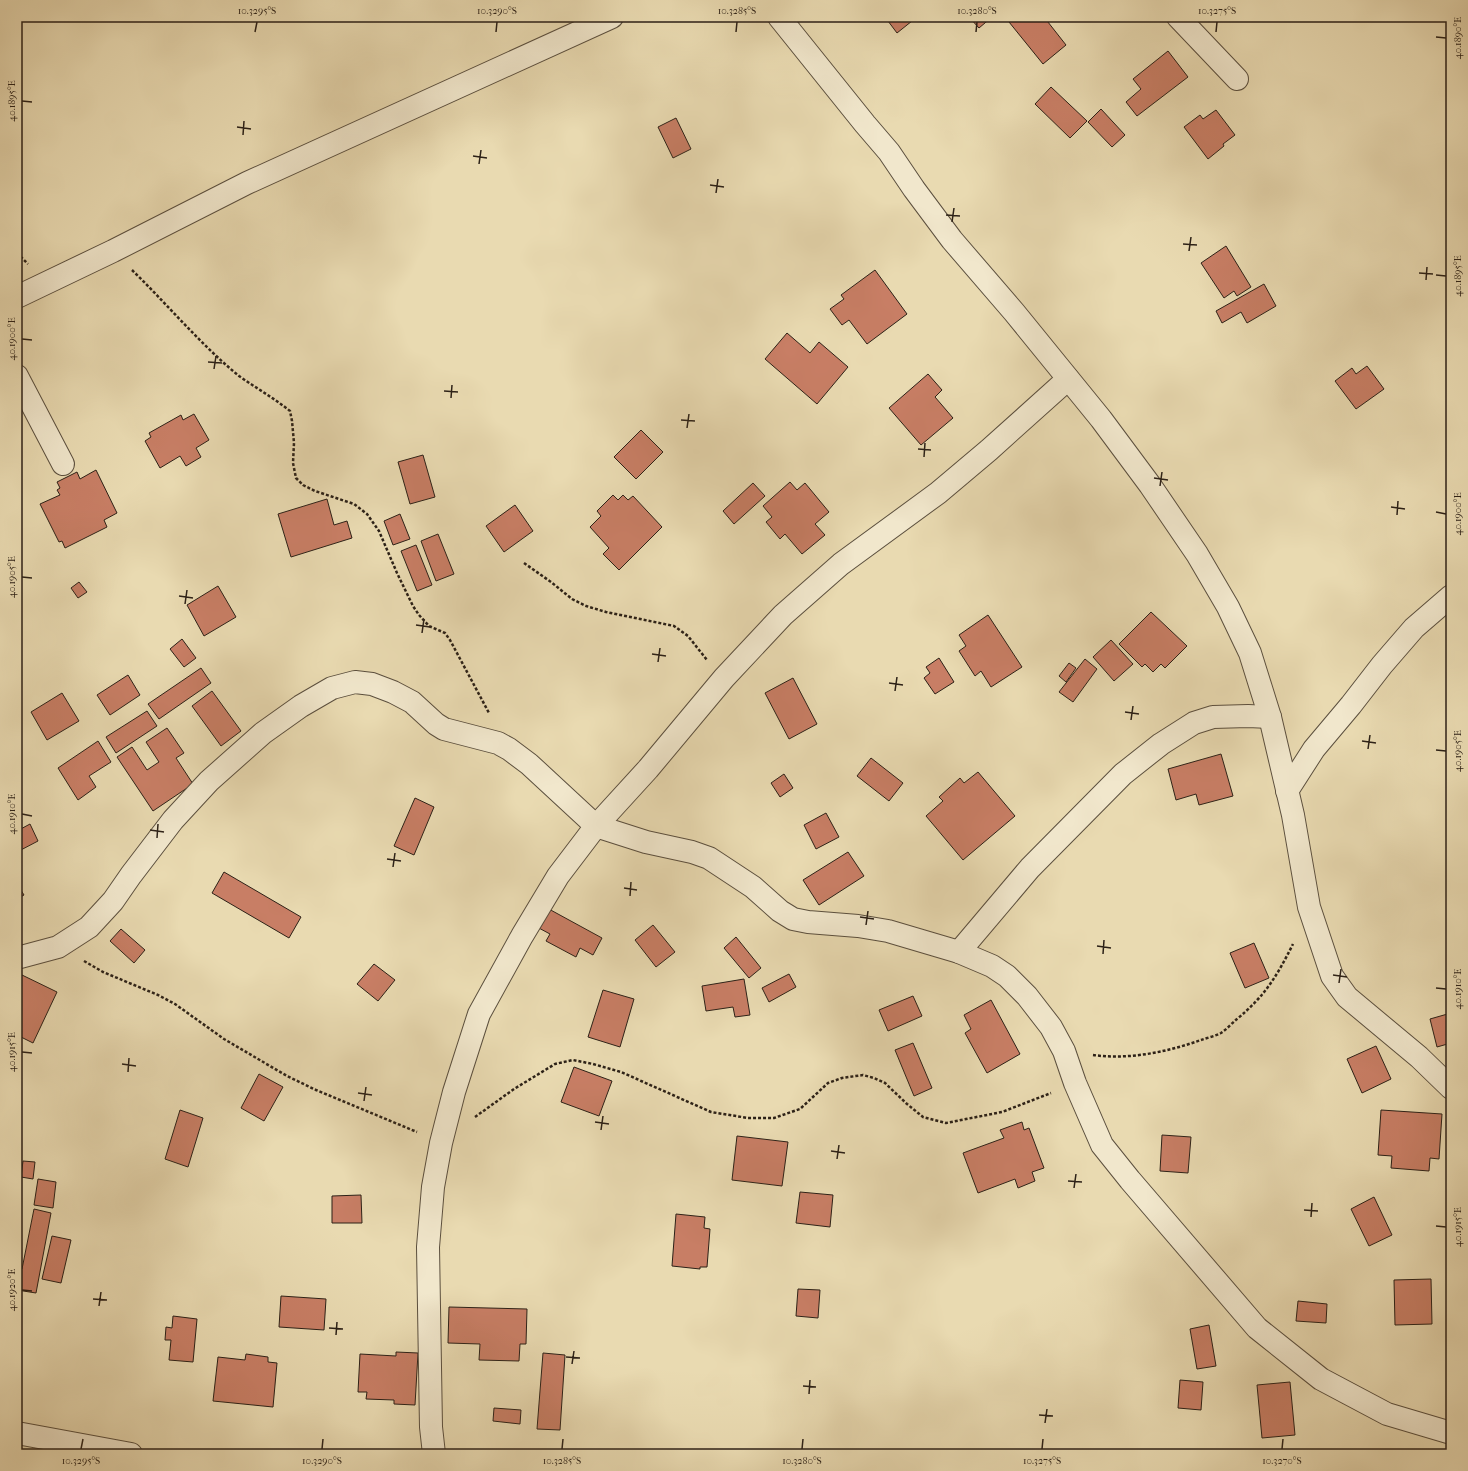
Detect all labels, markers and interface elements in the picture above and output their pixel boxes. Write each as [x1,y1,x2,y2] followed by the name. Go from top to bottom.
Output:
[238,5,276,17] text: 10.3295°S
[477,5,517,17] text: 10.3290°S
[718,5,756,17] text: 10.3285°S
[957,5,997,17] text: 10.3280°S
[1198,5,1236,17] text: 10.3275°S
[1452,17,1464,59] text: 40.1890°E
[6,80,18,122] text: 40.1895°E
[1452,255,1464,297] text: 40.1895°E
[6,318,18,360] text: 40.1900°E
[1452,493,1464,535] text: 40.1900°E
[6,556,18,598] text: 40.1905°E
[1452,730,1464,772] text: 40.1905°E
[6,794,18,834] text: 40.1910°E
[1452,969,1464,1009] text: 40.1910°E
[6,1032,18,1072] text: 40.1915°E
[1452,1207,1464,1247] text: 40.1915°E
[6,1269,18,1311] text: 40.1920°E
[62,1455,100,1467] text: 10.3295°S
[302,1455,342,1467] text: 10.3290°S
[543,1455,581,1467] text: 10.3285°S
[782,1455,822,1467] text: 10.3280°S
[1023,1455,1061,1467] text: 10.3275°S
[1262,1455,1302,1467] text: 10.3270°S

